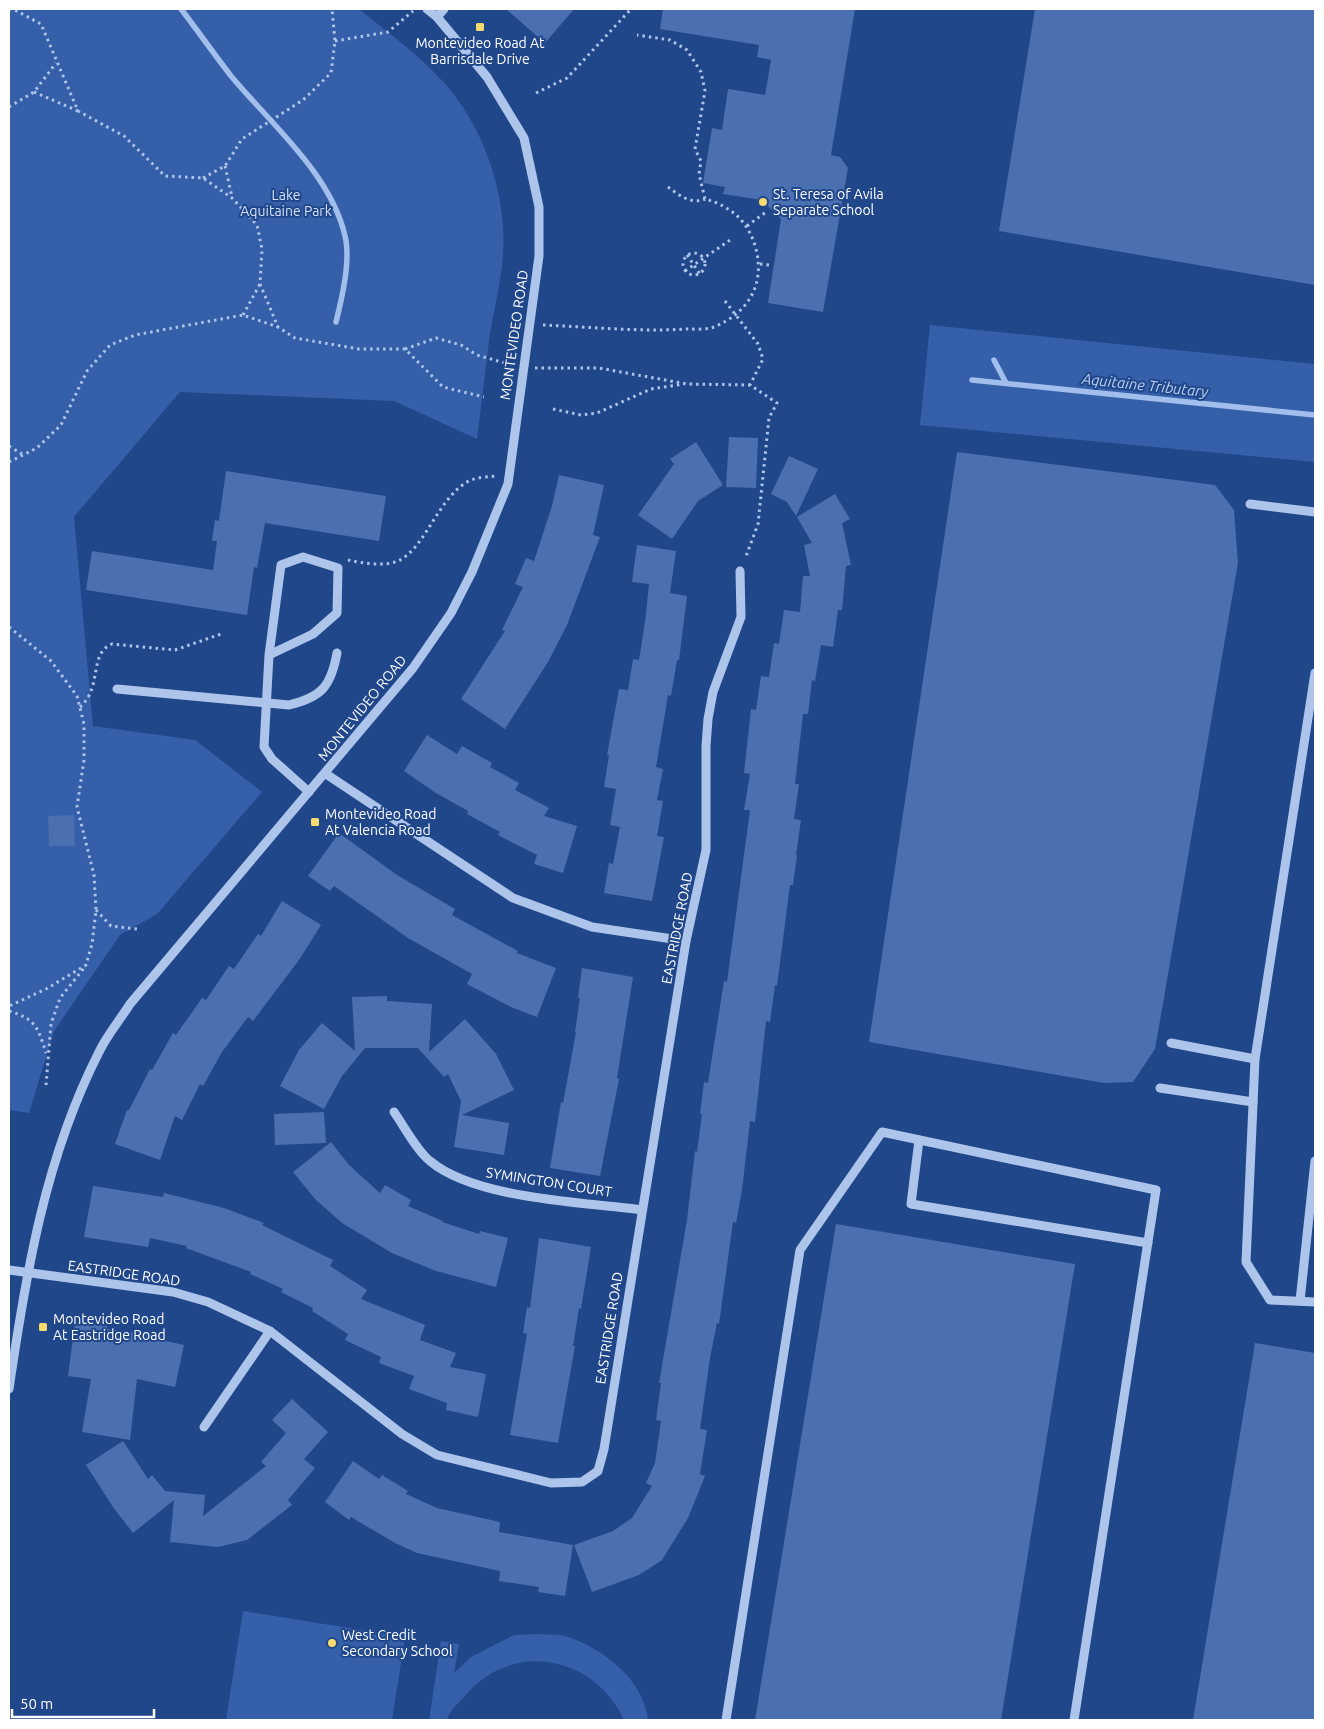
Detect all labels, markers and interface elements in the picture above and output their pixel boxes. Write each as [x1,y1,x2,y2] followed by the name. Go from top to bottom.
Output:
[474,21,486,33] marker: Montevideo Road At Barrisdale Drive
[415,35,545,67] place label: Montevideo Road At Barrisdale Drive
[773,186,884,218] place label: St. Teresa of Avila Separate School
[240,187,332,219] park label: Lake Aquitaine Park
[757,196,769,208] marker: St. Teresa of Avila Separate School
[497,269,531,401] street label: MONTEVIDEO ROAD
[1080,370,1210,400] water label: Aquitaine Tributary
[315,652,410,764] street label: MONTEVIDEO ROAD
[325,806,436,838] place label: Montevideo Road At Valencia Road
[309,816,321,828] marker: Montevideo Road At Valencia Road
[658,871,696,985] street label: EASTRIDGE ROAD
[485,1164,613,1200] street label: SYMINGTON COURT
[67,1257,181,1289] street label: EASTRIDGE ROAD
[592,1271,626,1385] street label: EASTRIDGE ROAD
[53,1311,166,1343] place label: Montevideo Road At Eastridge Road
[37,1321,49,1333] marker: Montevideo Road At Eastridge Road
[342,1627,453,1659] place label: West Credit Secondary School
[326,1637,338,1649] marker: West Credit Secondary School
[12,1686,155,1718] scale bar
[20,1695,53,1712] text: 50 m

